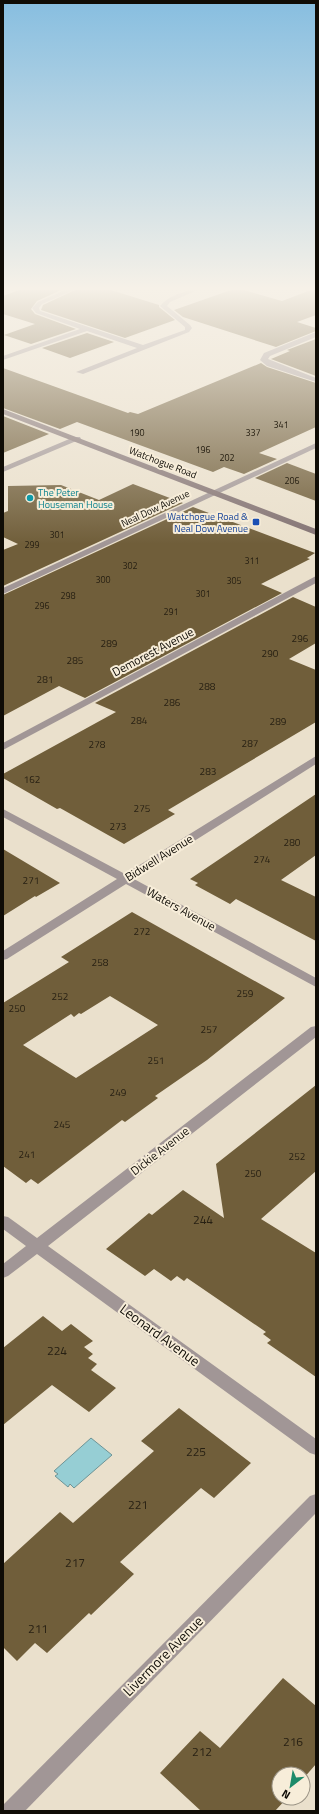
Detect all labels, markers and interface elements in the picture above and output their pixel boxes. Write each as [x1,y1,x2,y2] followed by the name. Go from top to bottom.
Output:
[273,418,289,431] house number: 341
[129,426,145,439] house number: 190
[245,426,261,439] house number: 337
[127,443,199,482] street label: Watchogue Road
[195,443,211,456] house number: 196
[219,451,235,464] house number: 202
[284,474,300,487] house number: 206
[38,485,113,512] place label: The Peter Houseman House
[118,486,192,531] street label: Neal Dow Avenue
[25,493,35,503] marker: The Peter Houseman House
[167,509,248,536] place label: Watchogue Road & Neal Dow Avenue
[251,517,261,527] marker: Watchogue Road & Neal Dow Avenue
[49,528,65,541] house number: 301
[24,538,40,551] house number: 299
[244,554,260,567] house number: 311
[122,559,138,572] house number: 302
[95,573,111,586] house number: 300
[226,574,242,587] house number: 305
[195,587,211,600] house number: 301
[60,589,76,602] house number: 298
[34,599,50,612] house number: 296
[163,605,179,618] house number: 291
[108,622,197,681] street label: Demorest Avenue
[292,631,309,646] house number: 296
[101,636,118,651] house number: 289
[262,646,279,661] house number: 290
[67,653,84,668] house number: 285
[37,672,53,687] house number: 281
[199,679,216,694] house number: 288
[164,695,181,710] house number: 286
[131,713,148,728] house number: 284
[270,714,287,729] house number: 289
[242,736,258,751] house number: 287
[89,737,106,752] house number: 278
[200,764,216,779] house number: 283
[24,772,40,787] house number: 162
[134,801,151,816] house number: 275
[110,819,126,834] house number: 273
[121,829,197,886] street label: Bidwell Avenue
[284,835,301,850] house number: 280
[254,852,271,867] house number: 274
[23,873,39,888] house number: 271
[143,882,219,935] street label: Waters Avenue
[134,924,150,939] house number: 272
[92,955,109,970] house number: 258
[237,986,254,1001] house number: 259
[52,989,68,1004] house number: 252
[9,1001,26,1016] house number: 250
[201,1022,217,1037] house number: 257
[148,1053,164,1068] house number: 251
[110,1085,127,1100] house number: 249
[54,1117,71,1132] house number: 245
[126,1122,193,1180] street label: Dickie Avenue
[19,1147,35,1162] house number: 241
[289,1149,305,1164] house number: 252
[245,1166,262,1181] house number: 250
[193,1210,213,1229] house number: 244
[116,1298,205,1371] street label: Leonard Avenue
[47,1341,67,1360] house number: 224
[186,1442,206,1461] house number: 225
[128,1495,148,1514] house number: 221
[65,1553,85,1572] house number: 217
[118,1611,208,1701] street label: Livermore Avenue
[28,1619,48,1638] house number: 211
[283,1732,303,1751] house number: 216
[192,1742,212,1761] house number: 212
[271,1766,311,1806] north arrow
[278,1786,293,1803] text: N

